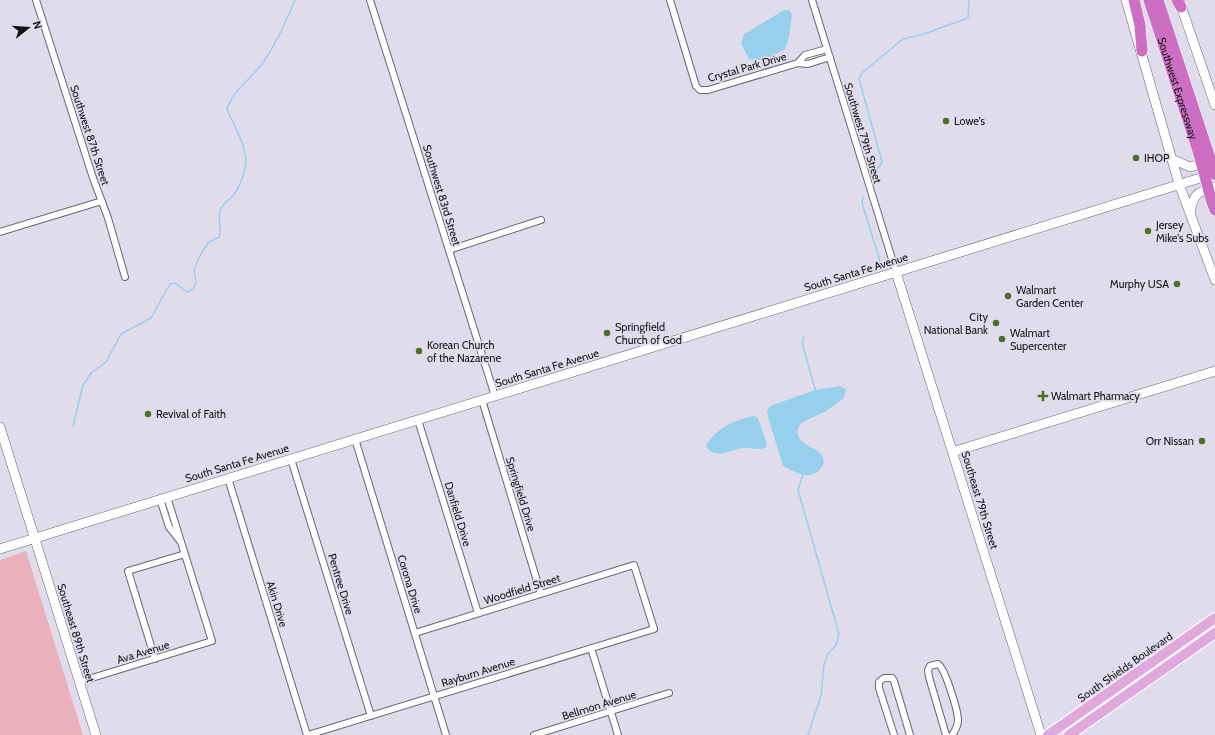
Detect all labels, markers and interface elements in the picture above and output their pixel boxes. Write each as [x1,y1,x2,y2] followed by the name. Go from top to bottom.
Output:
[8,8,48,48] north arrow
[30,19,45,31] text: N
[1155,36,1201,142] street label: Southwest Expressway
[706,49,788,85] street label: Crystal Park Drive
[841,81,885,185] street label: Southwest 79th Street
[67,83,113,187] street label: Southwest 87th Street
[954,114,986,128] place label: Lowe's
[941,116,951,126] marker: Lowe's
[420,143,464,247] street label: Southwest 83rd Street
[1144,151,1170,165] place label: IHOP
[1131,153,1141,163] marker: IHOP
[1155,218,1209,245] place label: Jersey Mike's Subs
[1143,226,1153,236] marker: Jersey Mike's Subs
[802,249,910,294] street label: South Santa Fe Avenue
[1110,277,1169,291] place label: Murphy USA
[1172,279,1182,289] marker: Murphy USA
[1016,283,1084,310] place label: Walmart Garden Center
[1003,291,1013,301] marker: Walmart Garden Center
[924,310,988,337] place label: City National Bank
[991,318,1001,328] marker: City National Bank
[615,320,682,347] place label: Springfield Church of God
[1010,326,1067,353] place label: Walmart Supercenter
[602,328,612,338] marker: Springfield Church of God
[997,334,1007,344] marker: Walmart Supercenter
[427,338,501,365] place label: Korean Church of the Nazarene
[493,345,601,390] street label: South Santa Fe Avenue
[414,346,424,356] marker: Korean Church of the Nazarene
[1051,389,1140,403] place label: Walmart Pharmacy
[1038,391,1048,401] marker: Walmart Pharmacy
[156,407,226,421] place label: Revival of Faith
[143,409,153,419] marker: Revival of Faith
[1146,434,1194,448] place label: Orr Nissan
[1197,436,1207,446] marker: Orr Nissan
[183,440,291,485] street label: South Santa Fe Avenue
[958,449,1002,551] street label: Southeast 79th Street
[503,455,539,533] street label: Springfield Drive
[442,480,475,548] street label: Danfield Drive
[325,552,357,617] street label: Pentree Drive
[394,553,426,615] street label: Corona Drive
[482,571,562,607] street label: Woodfield Street
[263,579,291,629] street label: Akin Drive
[54,582,98,685] street label: Southeast 89th Street
[1075,629,1175,705] street label: South Shields Boulevard
[115,637,171,667] street label: Ava Avenue
[440,654,517,690] street label: Rayburn Avenue
[560,687,638,723] street label: Bellmon Avenue

